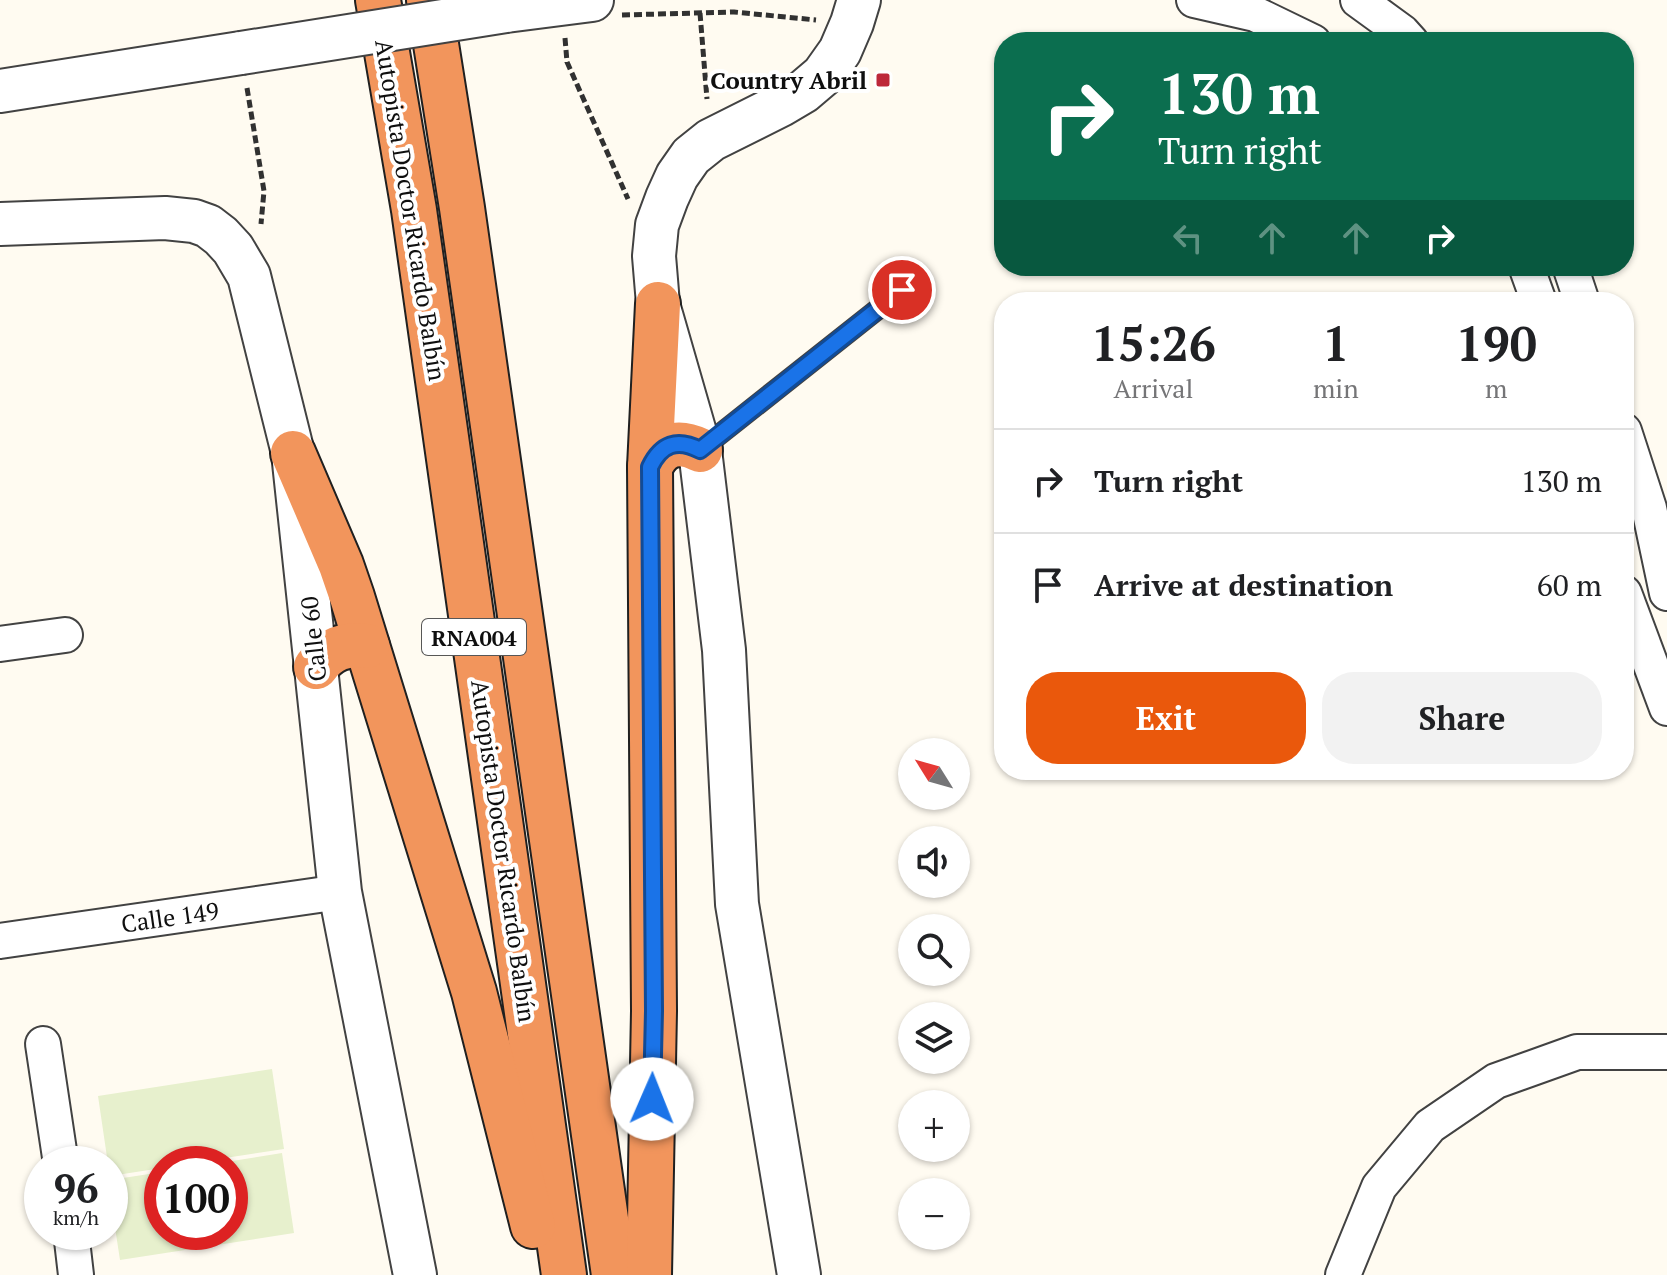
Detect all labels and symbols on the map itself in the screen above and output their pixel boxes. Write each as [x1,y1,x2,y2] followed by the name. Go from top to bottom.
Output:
[368,37,454,383] street label: Autopista Doctor Ricardo Balbín
[710,64,867,96] place label: Country Abril
[874,71,892,89] marker: Country Abril
[868,256,936,324] pin
[293,595,333,683] street label: Calle 60
[422,619,526,655] road number: RNA004
[464,678,544,1024] street label: Autopista Doctor Ricardo Balbín
[898,738,970,810] north arrow
[119,894,221,940] street label: Calle 149
[610,1057,694,1141] position arrow
[144,1146,248,1250] speed limit sign: 100

